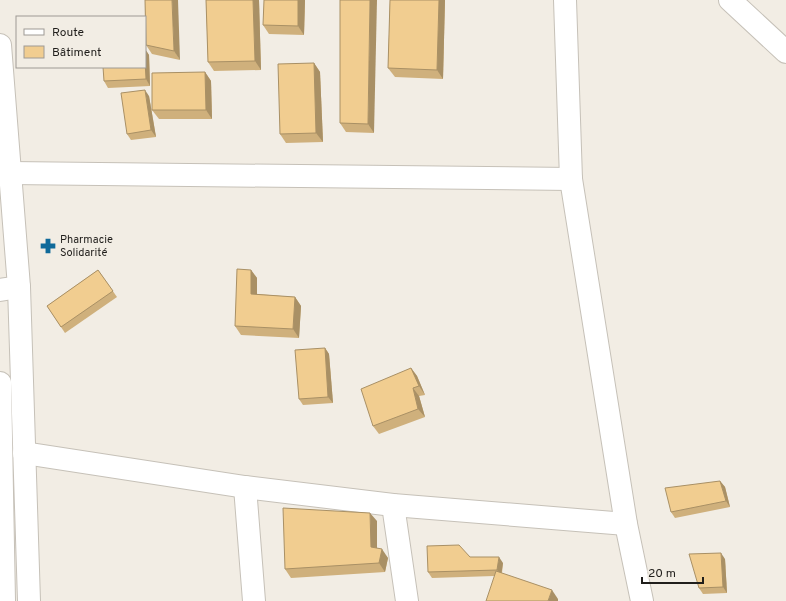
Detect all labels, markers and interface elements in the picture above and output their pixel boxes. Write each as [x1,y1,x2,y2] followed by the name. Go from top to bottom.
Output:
[16,16,146,68] legend
[52,25,84,41] text: Route
[52,45,102,61] text: Bâtiment
[60,233,113,260] place label: Pharmacie Solidarité
[39,237,57,255] pharmacy icon: Pharmacie Solidarité
[642,559,703,585] scale bar
[648,566,676,582] text: 20 m

